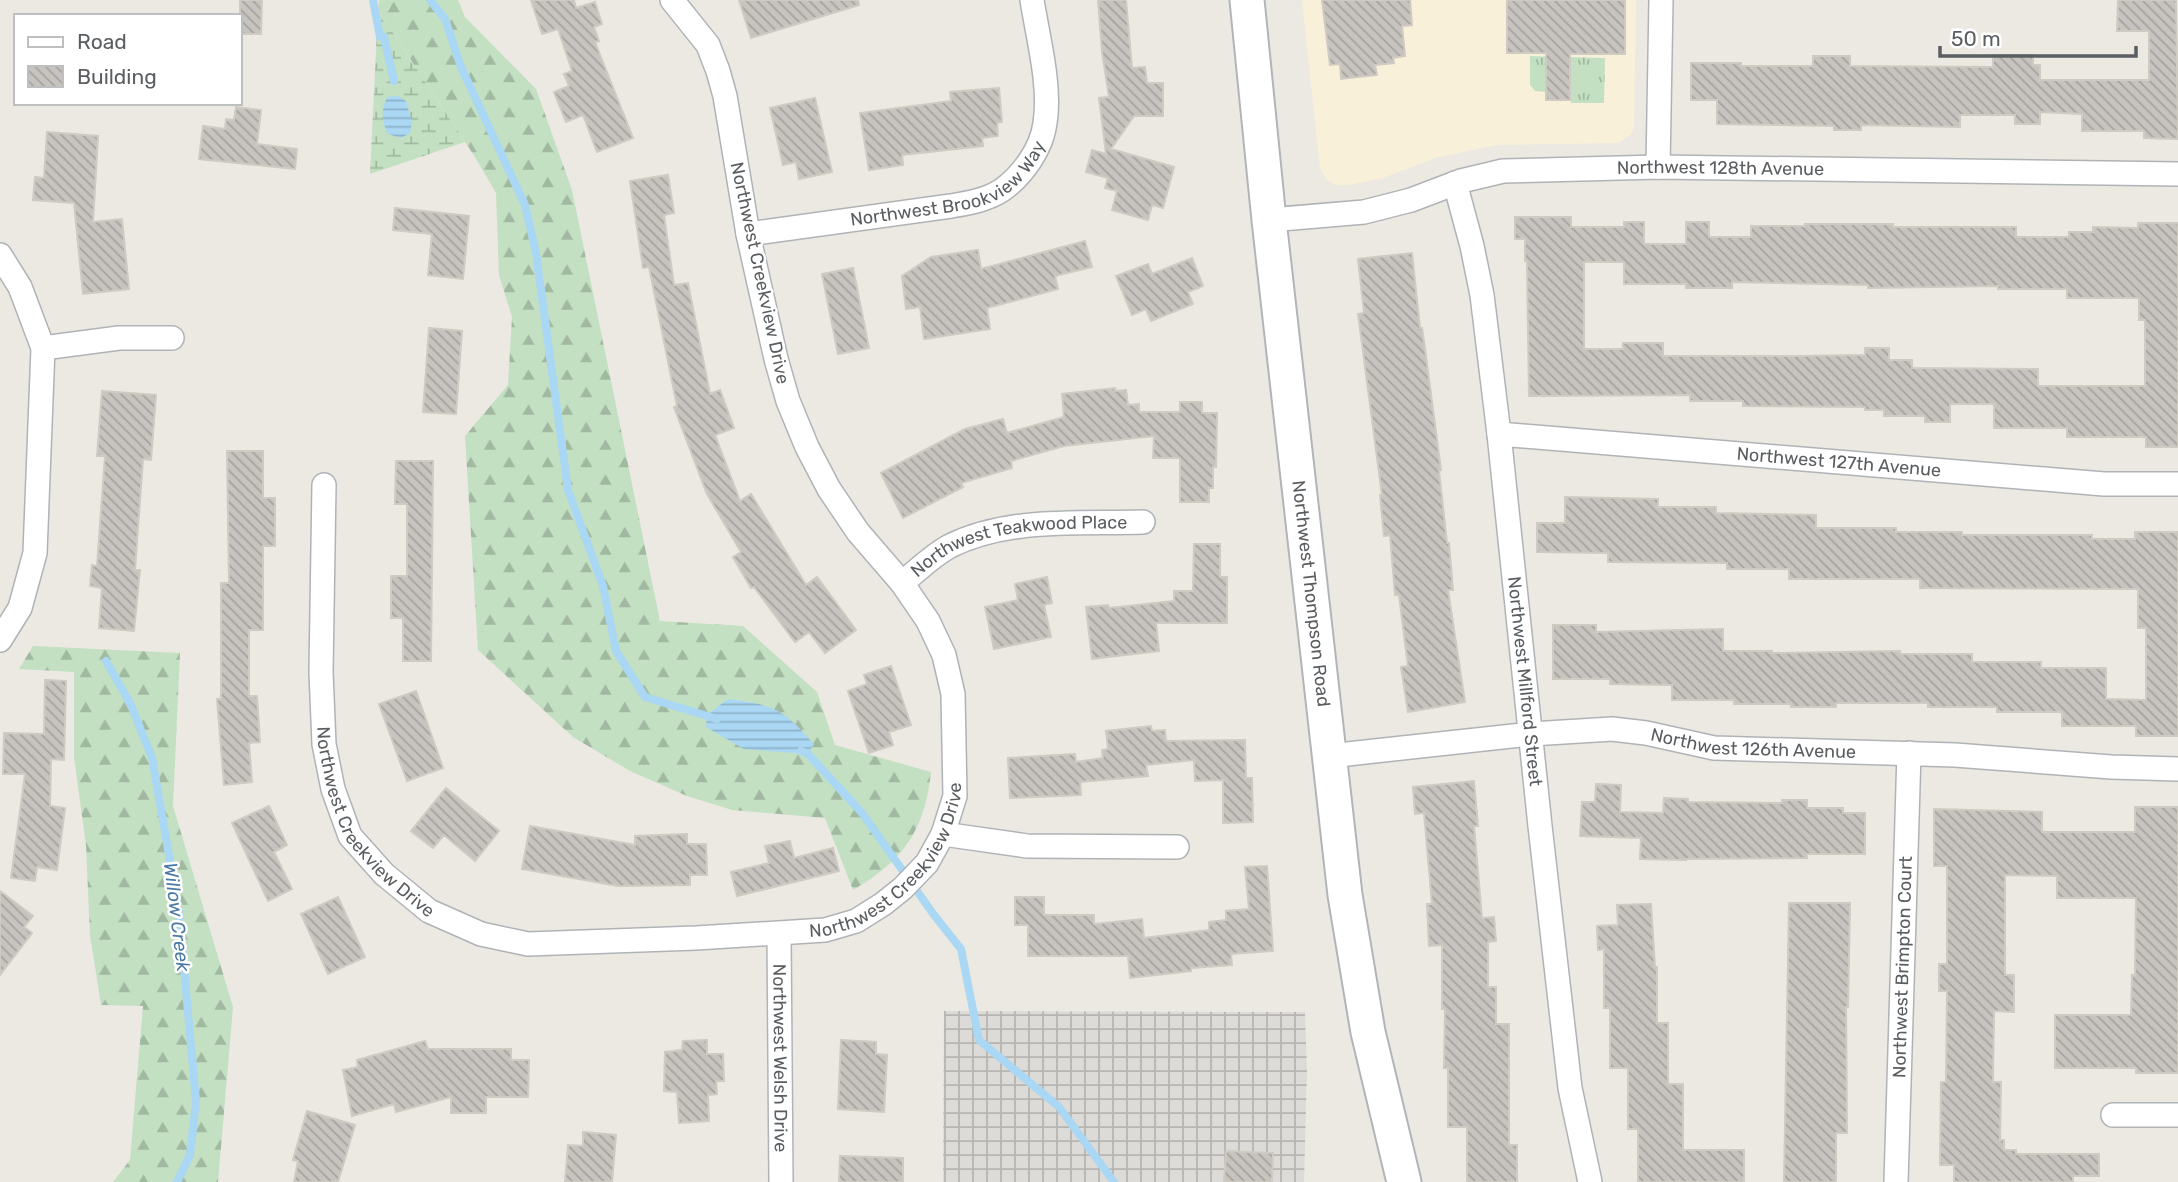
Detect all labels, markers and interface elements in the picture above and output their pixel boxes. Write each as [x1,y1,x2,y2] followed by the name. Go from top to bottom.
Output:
[14,14,242,105] legend
[1940,14,2136,58] scale bar
[1951,26,2001,51] text: 50 m
[77,29,127,54] text: Road
[77,64,157,89] text: Building
[849,137,1050,231] street label: Northwest Brookview Way
[1617,156,1824,180] street label: Northwest 128th Avenue
[726,160,794,386] street label: Northwest Creekview Drive
[1736,443,1942,481] street label: Northwest 127th Avenue
[1287,479,1335,708] street label: Northwest Thompson Road
[906,511,1127,582] street label: Northwest Teakwood Place
[1503,575,1547,787] street label: Northwest Millford Street
[1649,723,1856,763] street label: Northwest 126th Avenue
[312,726,439,922] street label: Northwest Creekview Drive
[809,782,967,942] street label: Northwest Creekview Drive
[1888,856,1917,1078] street label: Northwest Brimpton Court
[159,861,195,973] water label: Willow Creek
[768,964,792,1152] street label: Northwest Welsh Drive

